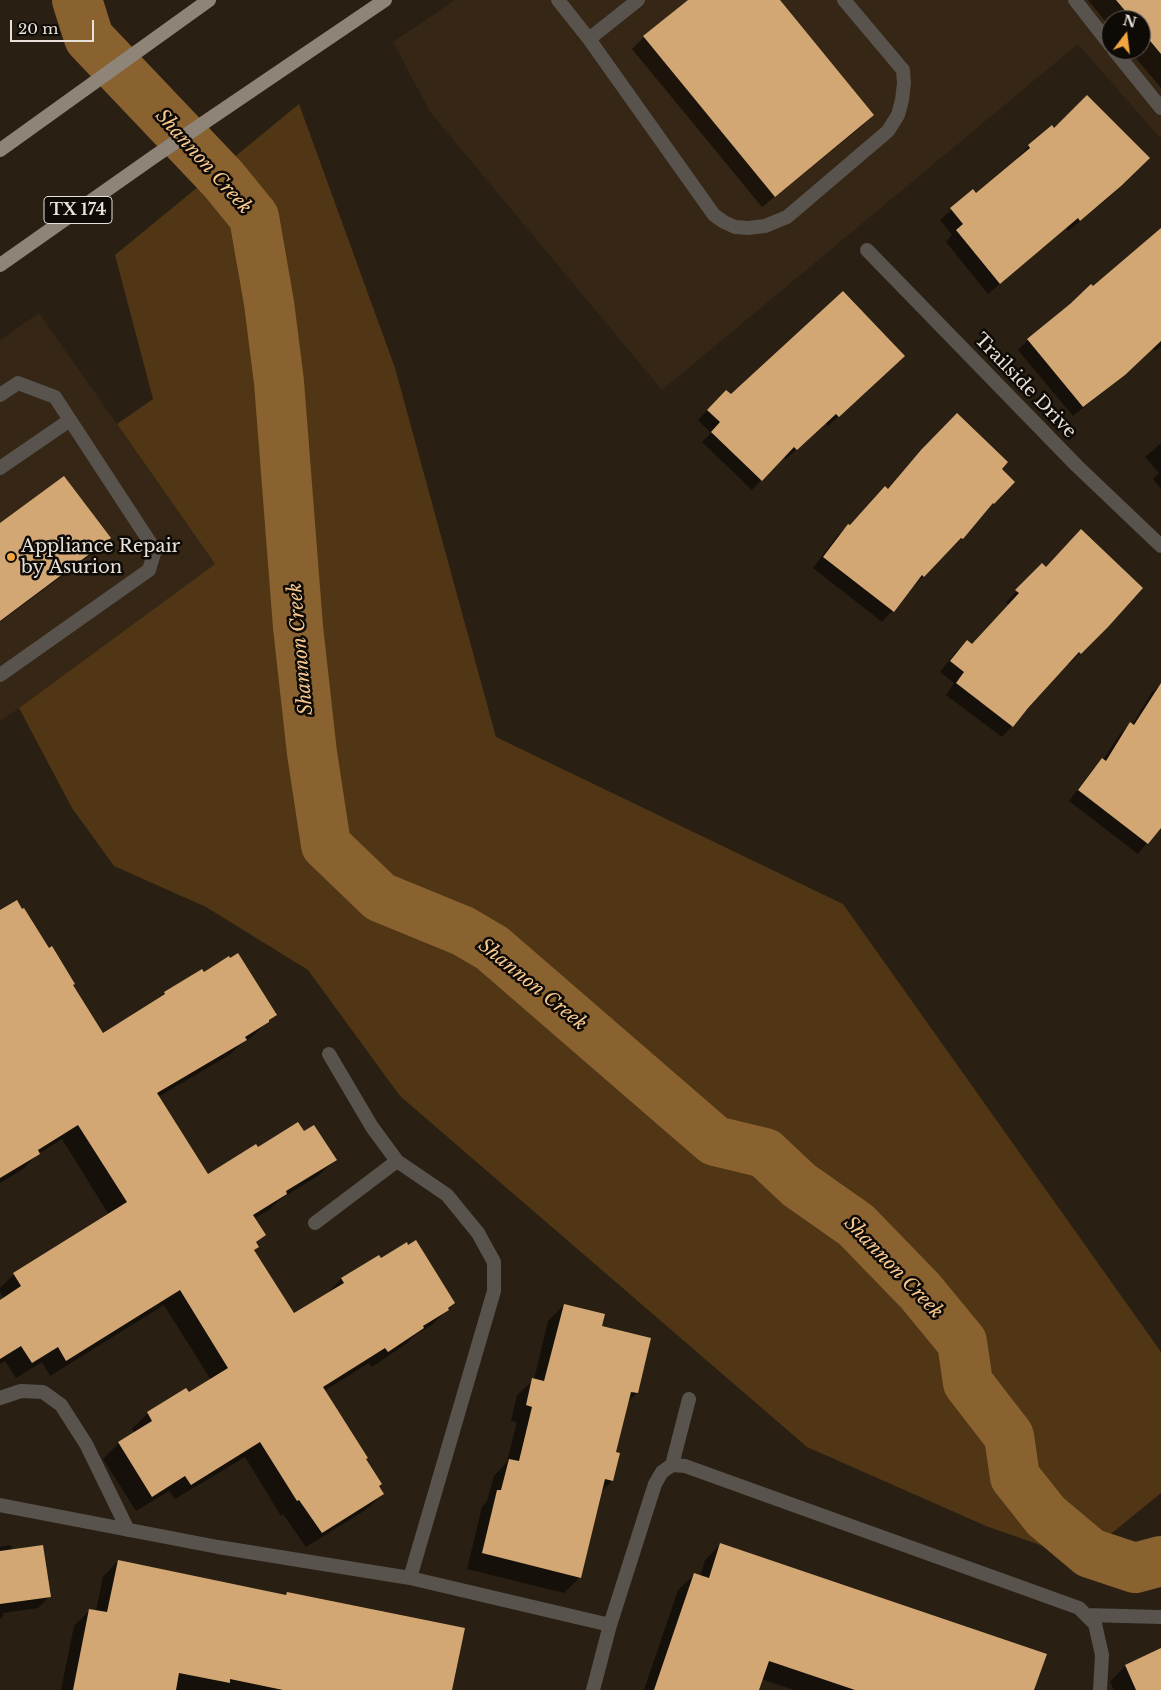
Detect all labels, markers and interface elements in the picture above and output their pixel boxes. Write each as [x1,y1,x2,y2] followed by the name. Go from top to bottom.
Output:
[12,10,96,42] scale bar
[1101,10,1151,60] north arrow
[1121,11,1138,32] text: N
[18,19,58,38] text: 20 m
[150,105,256,219] water label: Shannon Creek
[44,196,112,224] road number: TX 174
[970,329,1080,443] street label: Trailside Drive
[21,536,180,578] place label: Appliance Repair by Asurion
[5,551,17,563] marker: Appliance Repair by Asurion
[284,582,318,716] water label: Shannon Creek
[473,934,591,1036] water label: Shannon Creek
[839,1212,947,1324] water label: Shannon Creek

